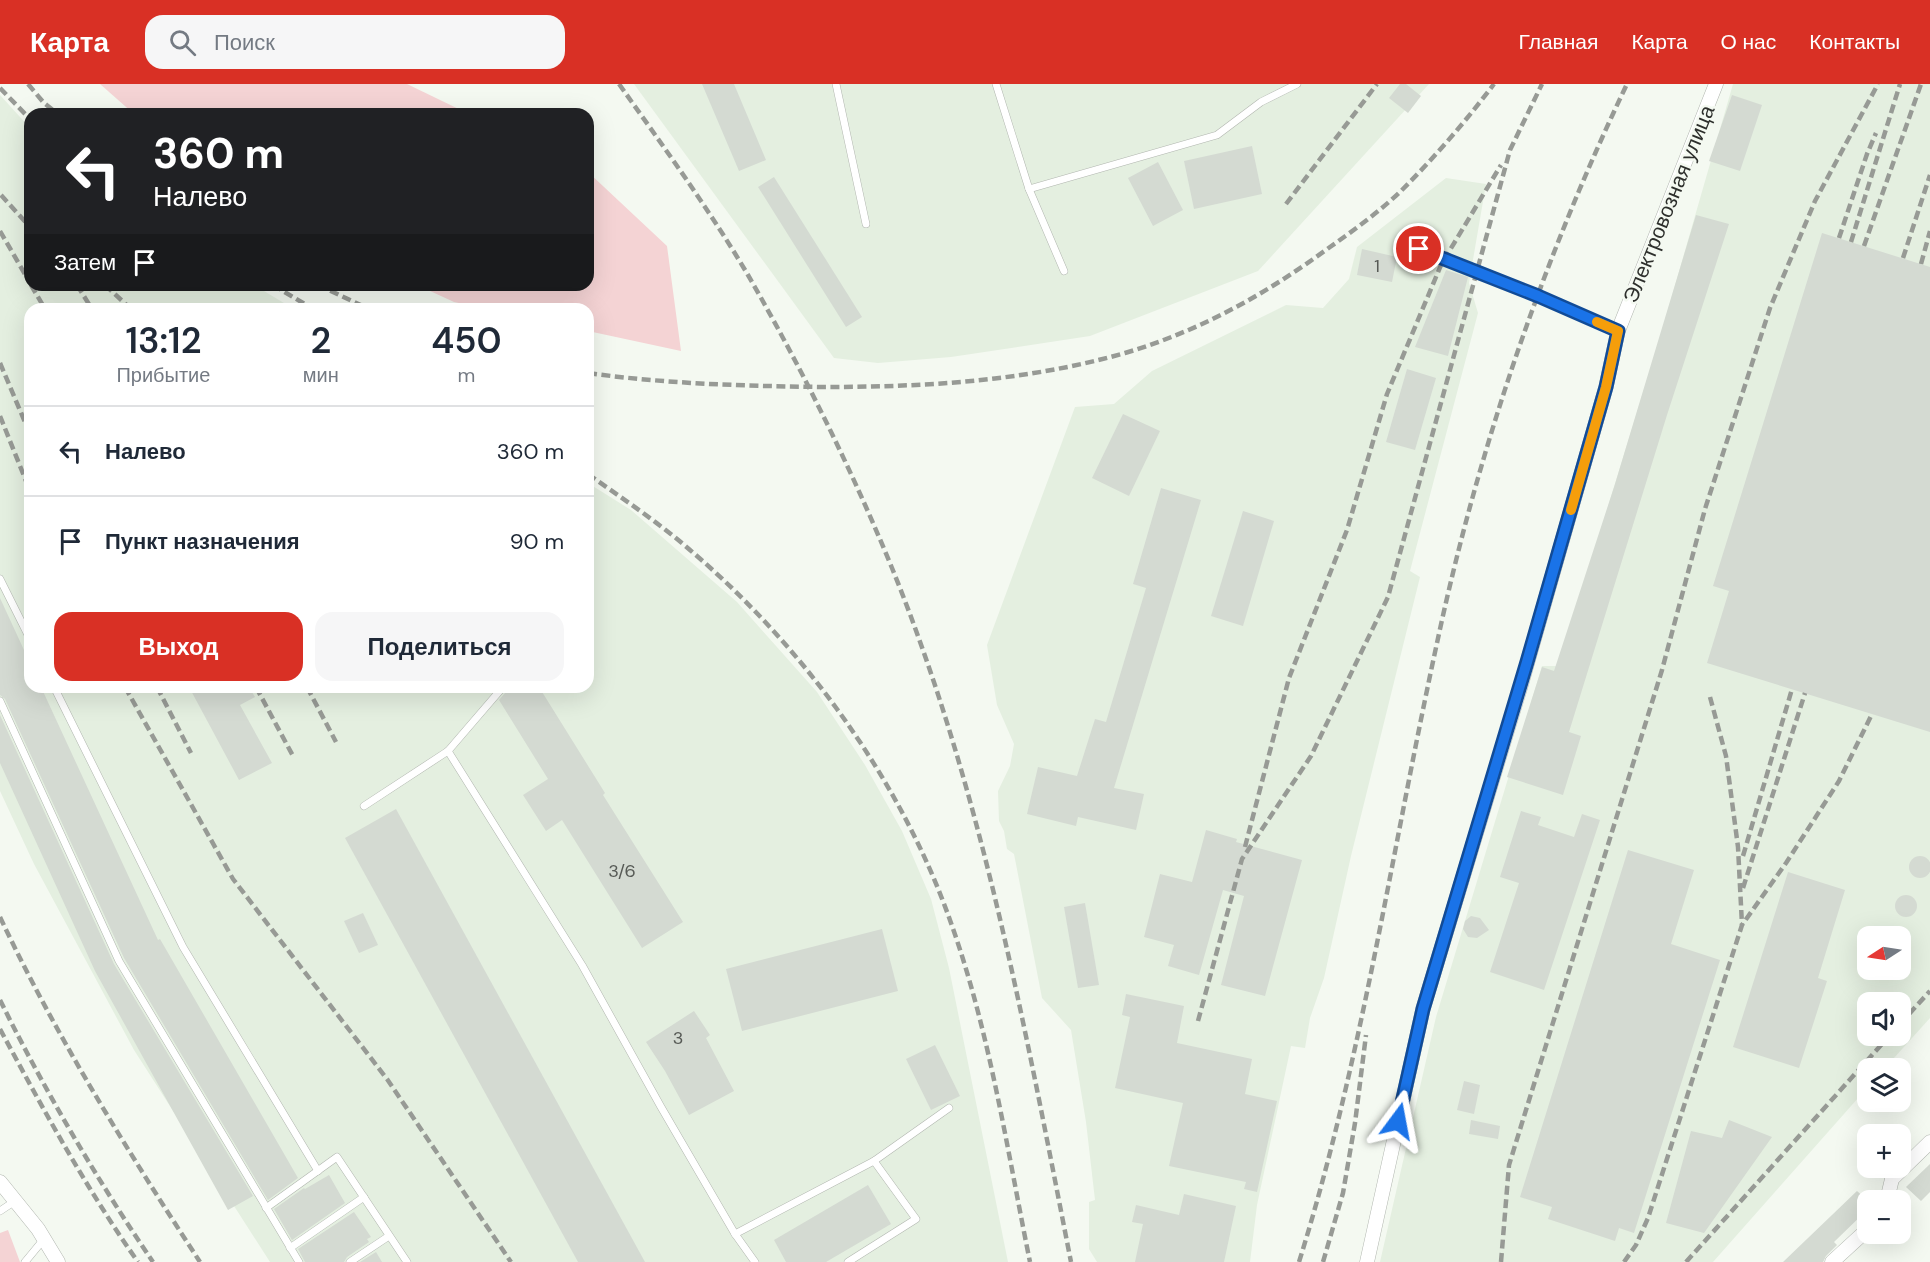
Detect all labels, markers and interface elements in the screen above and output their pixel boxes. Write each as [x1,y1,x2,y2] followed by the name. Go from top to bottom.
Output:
[145,15,565,69] search box
[30,24,109,61] text: Карта
[166,26,199,59] icon: search
[214,28,275,57] text: Поиск
[1518,28,1598,56] text: Главная
[1631,28,1688,56] text: Карта
[1721,28,1776,56] text: О нас
[1809,28,1900,56] text: Контакты
[1617,101,1722,307] street label: Электровозная улица
[153,126,284,181] text: 360 m
[54,132,132,210] icon: left
[153,179,247,214] text: Налево
[1393,223,1444,274] pin
[1402,232,1435,265] icon: arrive
[128,246,161,279] icon: arrive
[54,248,116,277] text: Затем
[1374,254,1380,278] house number: 1
[125,317,201,364] text: 13:12
[310,317,331,364] text: 2
[431,317,502,364] text: 450
[116,362,210,388] text: Прибытие
[303,362,339,388] text: мин
[457,362,475,388] text: m
[54,435,87,468] icon: left
[105,437,186,466] text: Налево
[497,437,564,466] text: 360 m
[54,525,87,558] icon: arrive
[105,527,300,556] text: Пункт назначения
[510,527,564,556] text: 90 m
[54,612,303,681] button: Выход
[315,612,564,681] button: Поделиться
[608,859,636,883] house number: 3/6
[1857,926,1911,980] north arrow
[1857,926,1911,1244] map controls
[1857,992,1911,1046] button: sound
[673,1026,683,1050] house number: 3
[1857,1058,1911,1112] button: layers
[1366,1089,1430,1153] position arrow
[1857,1124,1911,1178] button: +
[1857,1190,1911,1244] button: −

